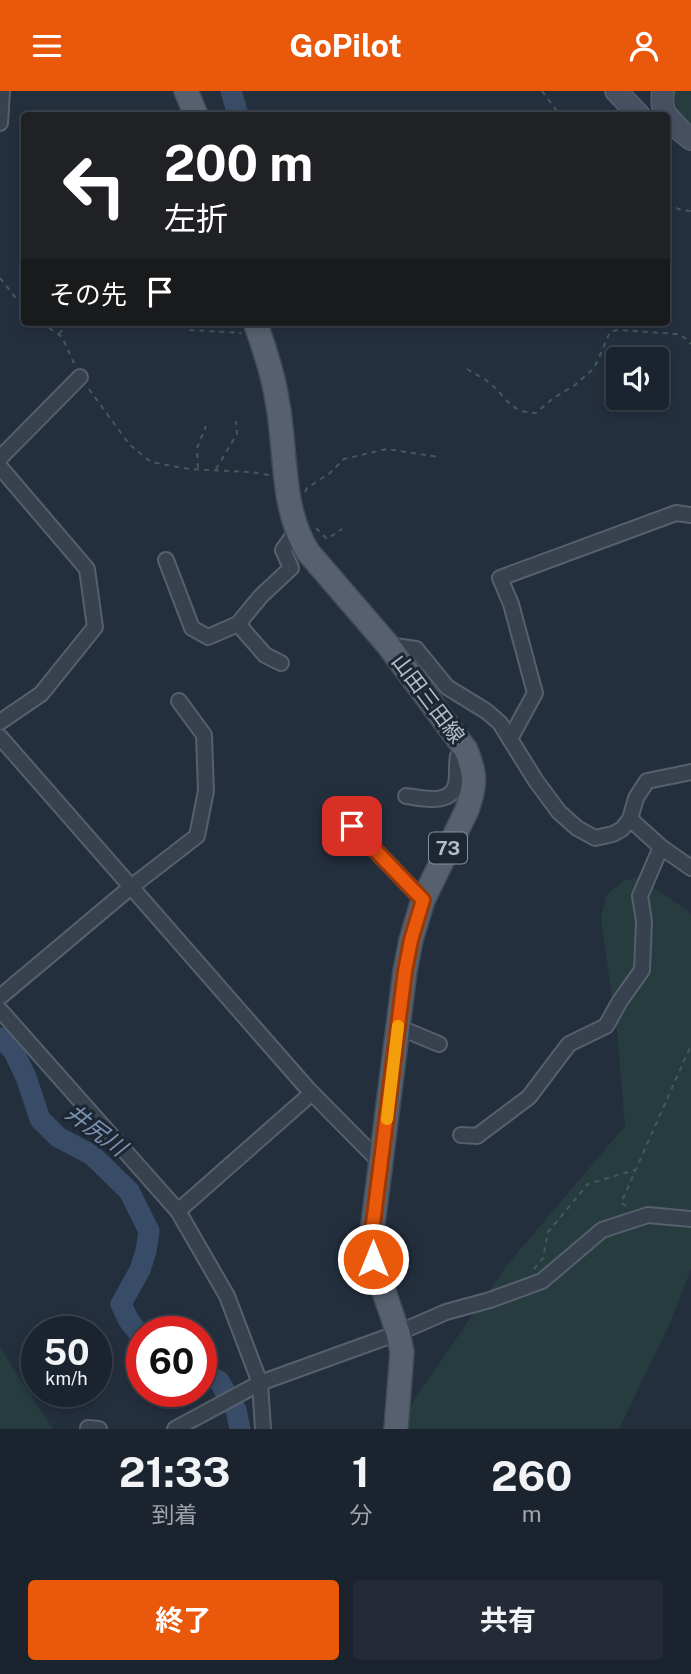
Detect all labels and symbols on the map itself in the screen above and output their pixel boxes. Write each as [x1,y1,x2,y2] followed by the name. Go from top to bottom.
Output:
[387,649,470,748] street label: 山田三田線
[322,796,382,856] pin
[429,833,467,863] road number: 73
[61,1098,134,1163] water label: 井尻川
[336,1222,410,1296] position arrow
[126,1316,217,1407] speed limit sign: 60

